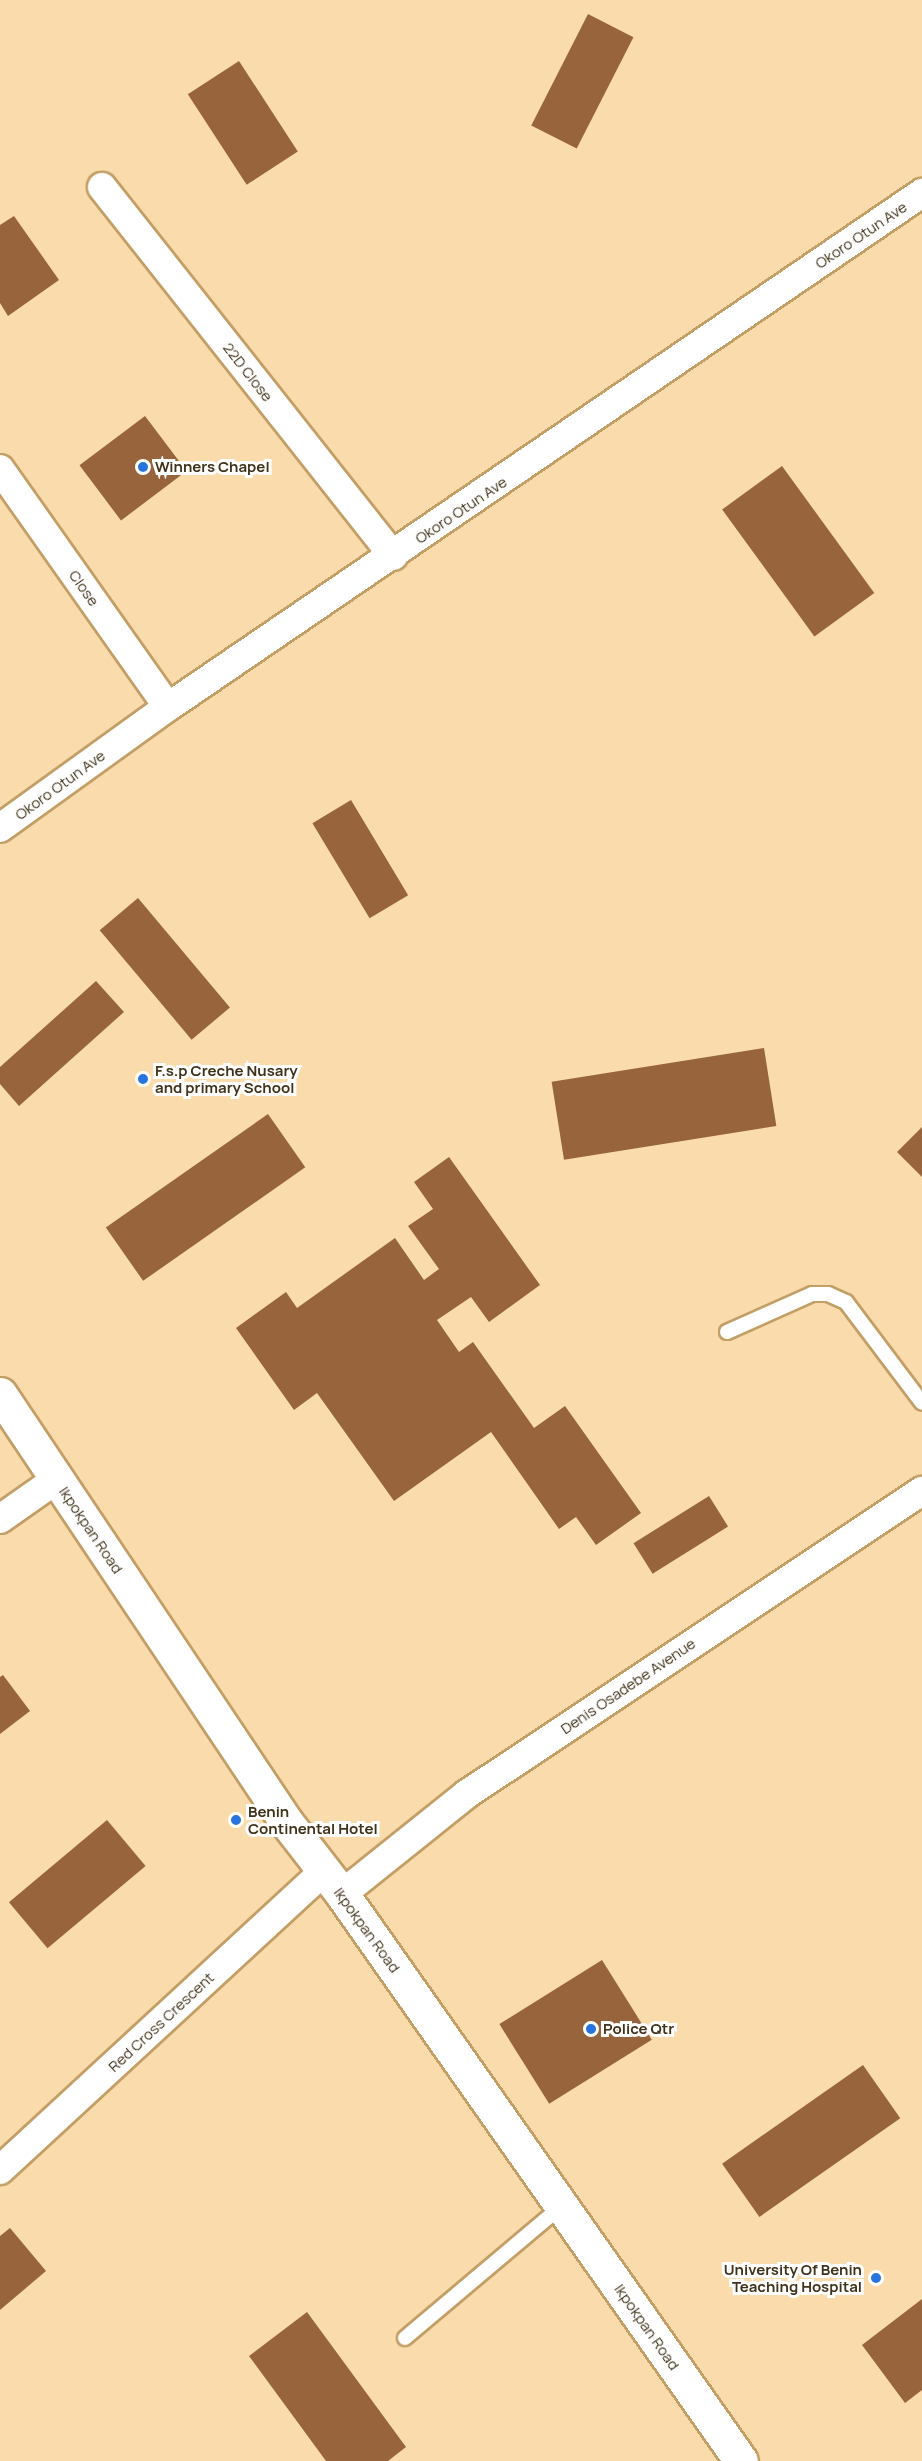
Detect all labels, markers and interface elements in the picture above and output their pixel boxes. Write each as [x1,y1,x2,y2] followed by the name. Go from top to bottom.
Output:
[812,198,910,272] street label: Okoro Otun Ave
[219,339,277,405] street label: 22D Close
[155,458,270,476] place label: Winners Chapel
[136,460,150,474] marker: Winners Chapel
[412,473,510,547] street label: Okoro Otun Ave
[65,567,103,609] street label: Close
[12,746,108,824] street label: Okoro Otun Ave
[155,1061,298,1096] place label: F.s.p Creche Nusary and primary School
[136,1072,150,1086] marker: F.s.p Creche Nusary and primary School
[55,1483,127,1577] street label: Ikpokpan Road
[557,1634,699,1738] street label: Denis Osadebe Avenue
[248,1802,378,1837] place label: Benin Continental Hotel
[229,1813,243,1827] marker: Benin Continental Hotel
[330,1884,404,1976] street label: Ikpokpan Road
[104,1968,218,2076] street label: Red Cross Crescent
[603,2020,674,2038] place label: Police Qtr
[584,2022,598,2036] marker: Police Qtr
[724,2260,862,2295] place label: University Of Benin Teaching Hospital
[867,2269,885,2287] marker: University Of Benin Teaching Hospital
[611,2281,683,2373] street label: Ikpokpan Road

